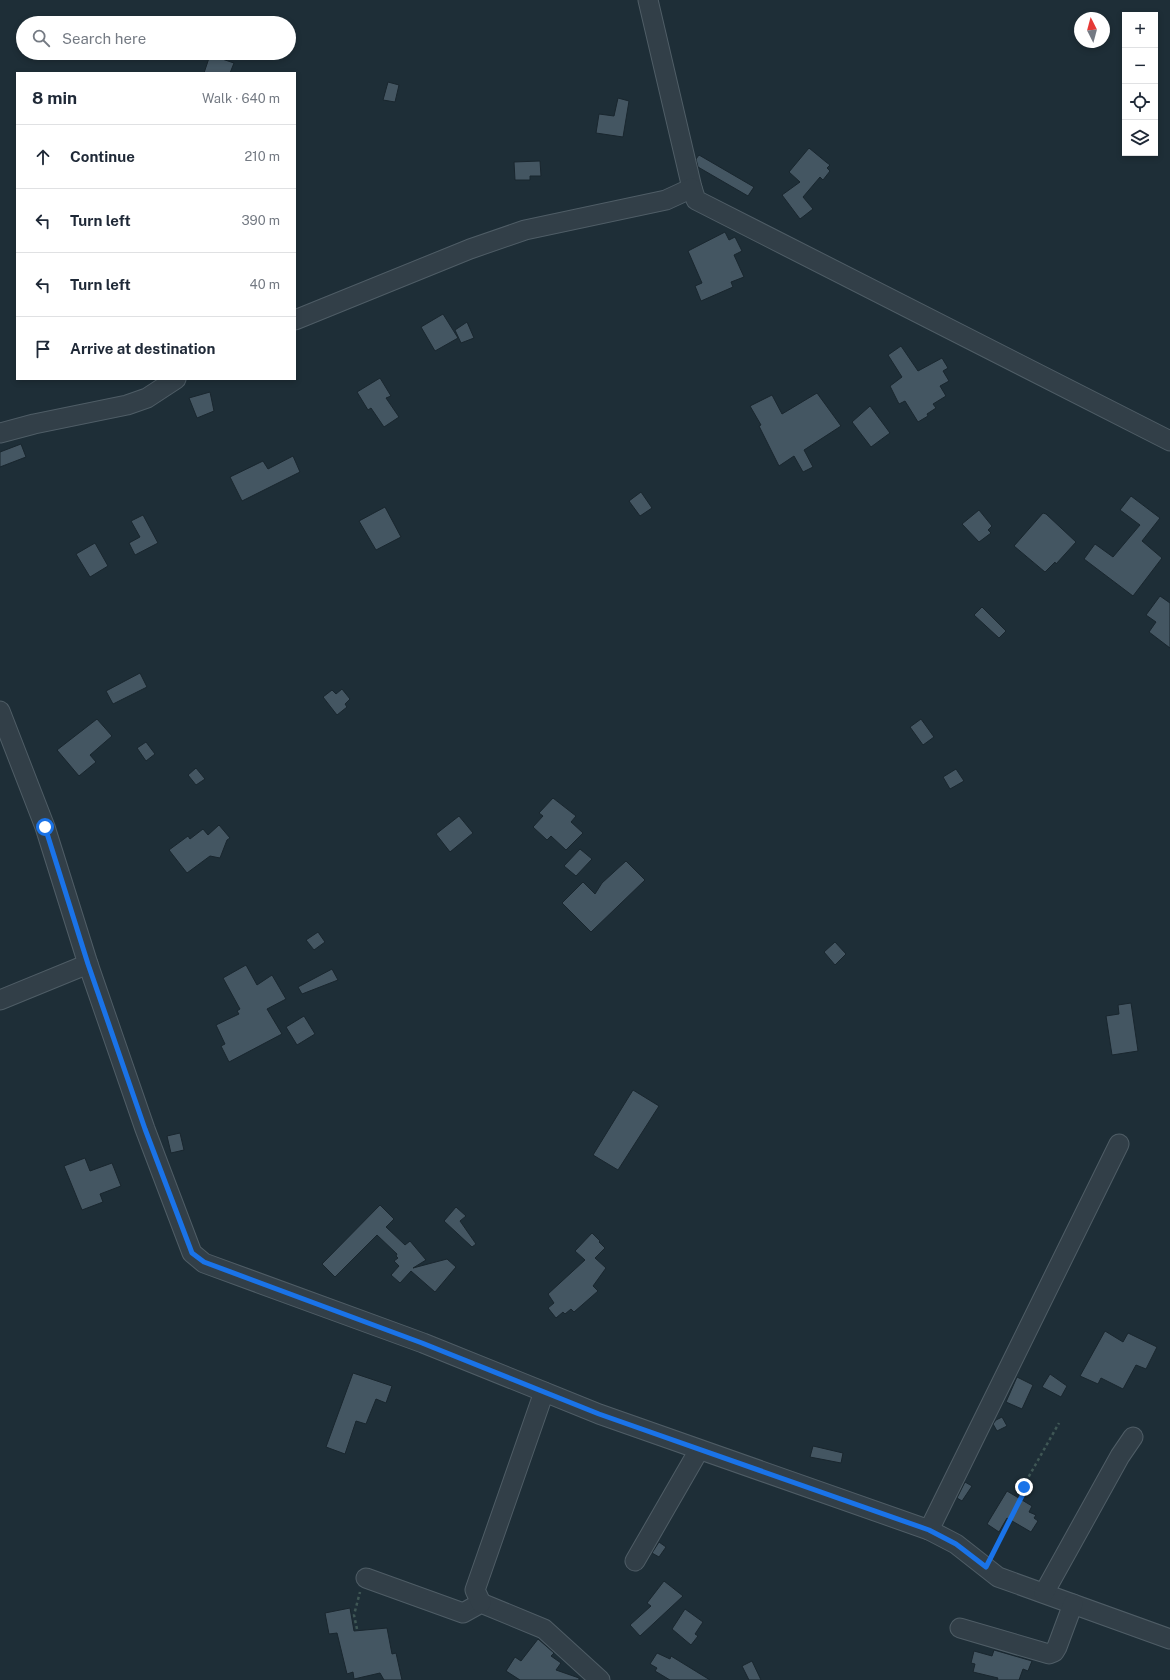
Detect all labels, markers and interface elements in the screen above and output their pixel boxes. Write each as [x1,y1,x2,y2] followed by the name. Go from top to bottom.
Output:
[1074,12,1110,48] north arrow
[1122,12,1158,156] map controls
[1122,12,1158,48] button: +
[16,16,296,60] search box
[30,27,52,49] icon: search
[62,30,146,47] text: Search here
[1122,48,1158,84] button: −
[1122,84,1158,120] button: locate
[32,88,77,108] text: 8 min
[202,91,280,106] text: Walk · 640 m
[1122,120,1158,156] button: layers
[32,146,54,168] icon: ahead
[70,148,135,165] text: Continue
[245,149,280,164] text: 210 m
[32,210,54,232] icon: left
[70,212,131,229] text: Turn left
[242,213,280,228] text: 390 m
[32,274,54,296] icon: left
[70,276,131,293] text: Turn left
[249,277,280,292] text: 40 m
[32,338,54,360] icon: arrive
[70,340,215,357] text: Arrive at destination
[36,818,54,836] route start
[1015,1478,1033,1496] route end

